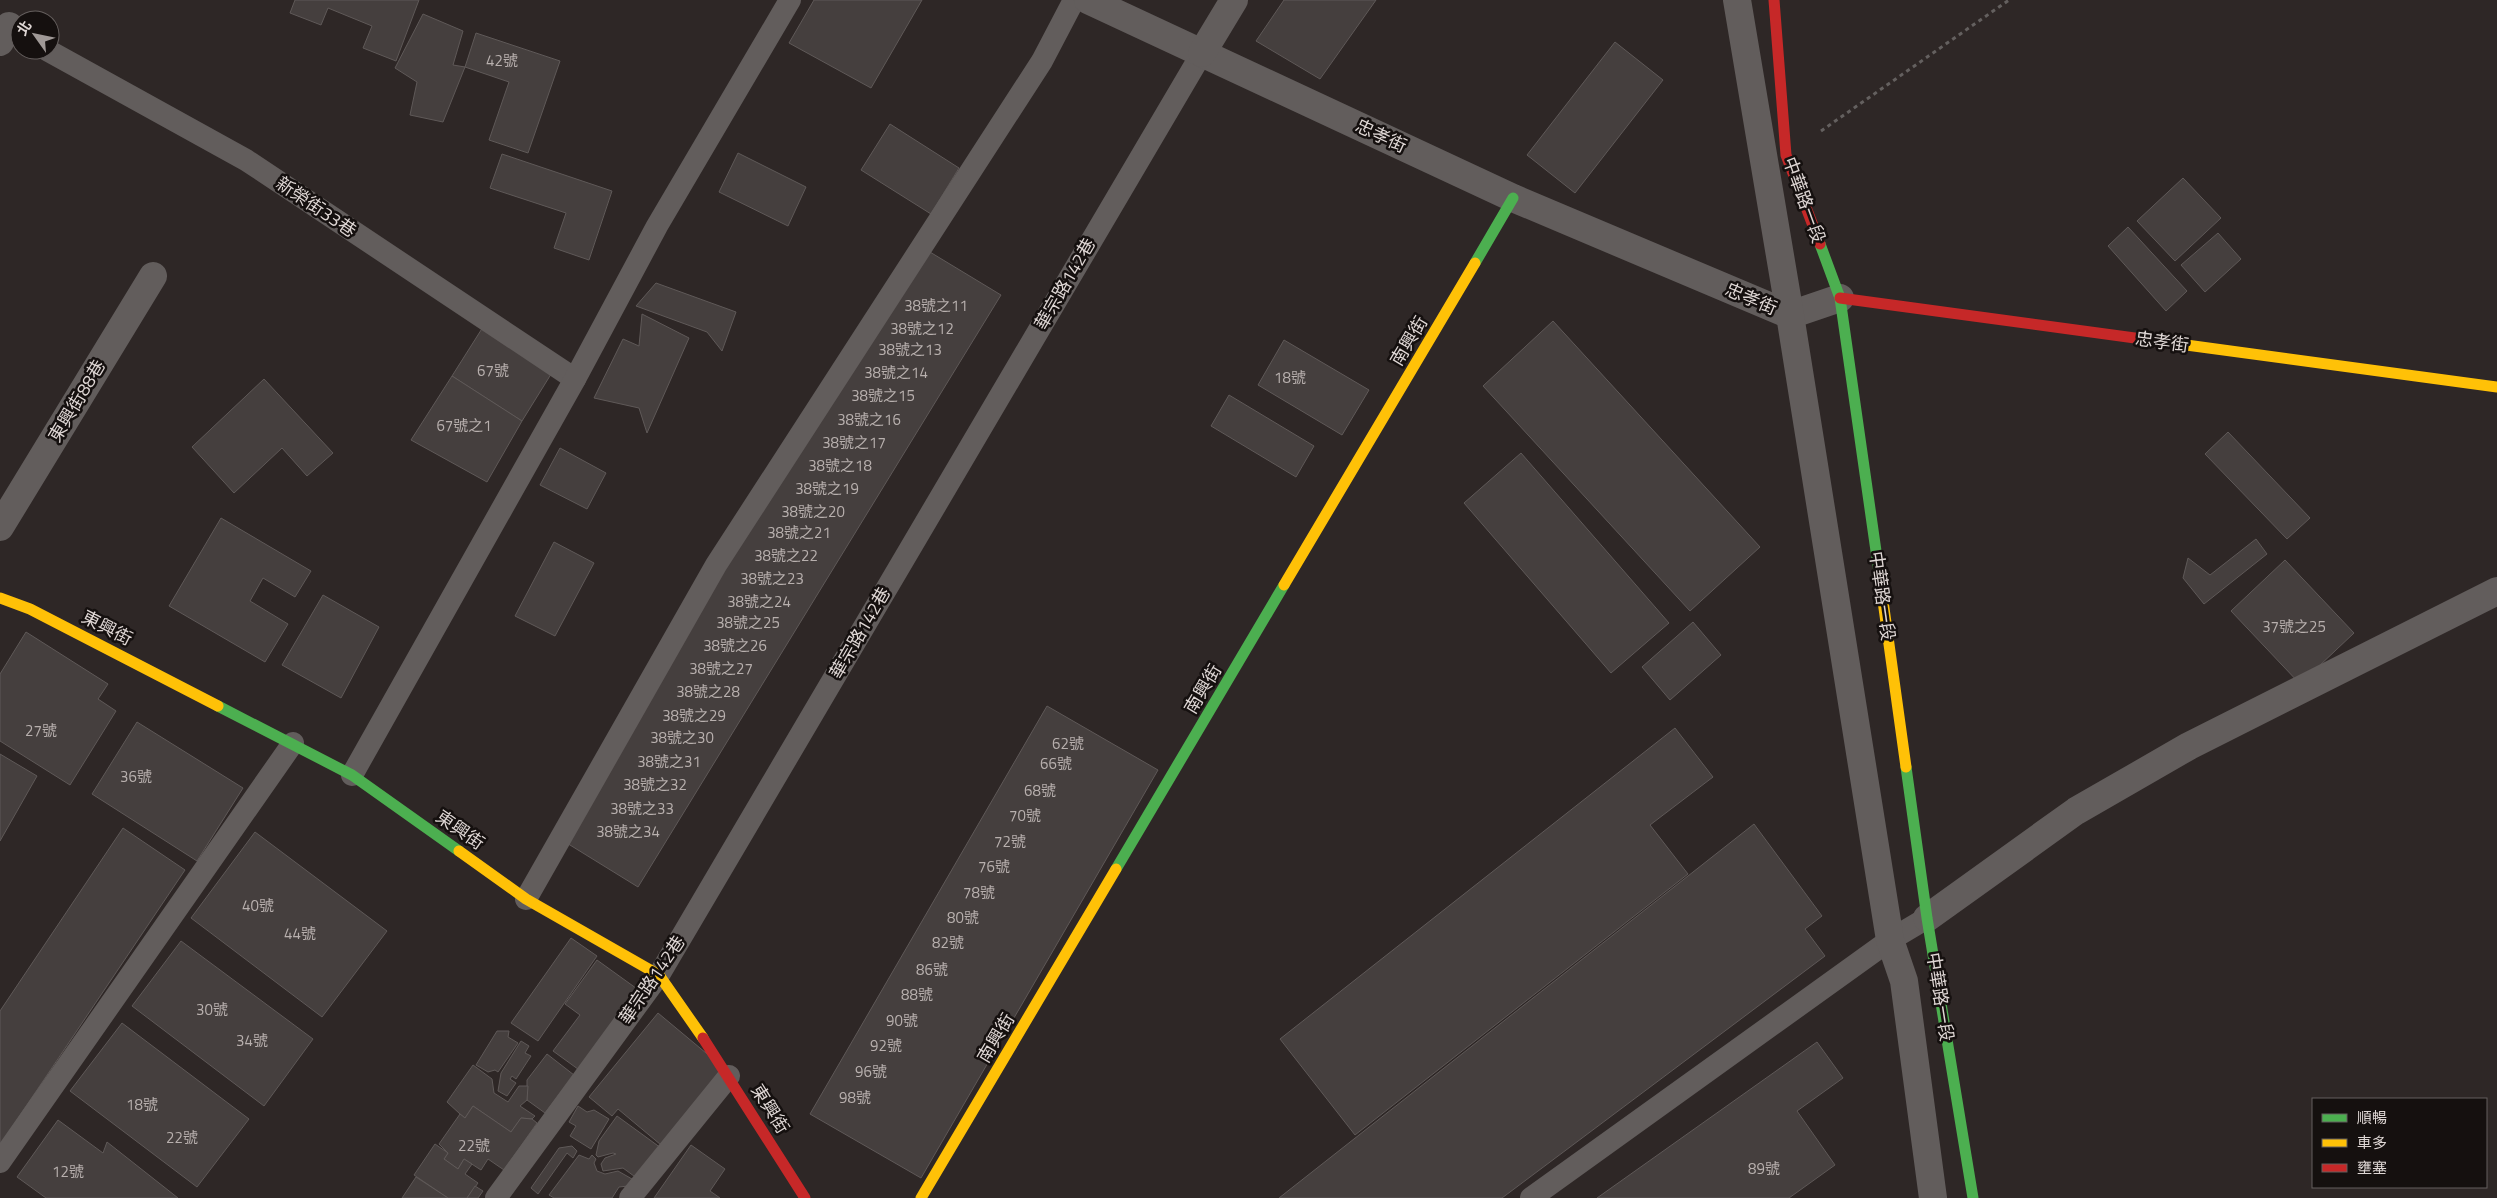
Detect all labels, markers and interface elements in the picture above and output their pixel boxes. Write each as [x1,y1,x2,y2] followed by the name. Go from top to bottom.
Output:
[10,10,60,60] north arrow
[11,16,36,39] text: 北
[486,49,518,72] house number: 42號
[1351,112,1411,159] street label: 忠孝街
[1776,153,1833,247] street label: 中華路一段
[271,170,362,244] street label: 新榮街33巷
[1027,233,1102,335] street label: 華宗路142巷
[1721,276,1781,322] street label: 忠孝街
[904,294,968,317] house number: 38號之11
[1383,311,1434,371] street label: 南興街
[890,317,954,340] house number: 38號之12
[2133,324,2191,359] street label: 忠孝街
[878,338,942,361] house number: 38號之13
[41,354,112,447] street label: 東興街88巷
[477,359,509,382] house number: 67號
[864,361,928,384] house number: 38號之14
[1274,366,1306,389] house number: 18號
[851,384,915,407] house number: 38號之15
[837,408,901,431] house number: 38號之16
[436,414,492,437] house number: 67號之1
[822,431,886,454] house number: 38號之17
[808,454,872,477] house number: 38號之18
[795,477,859,500] house number: 38號之19
[781,500,845,523] house number: 38號之20
[767,521,831,544] house number: 38號之21
[754,544,818,567] house number: 38號之22
[1863,549,1902,642] street label: 中華路一段
[740,567,804,590] house number: 38號之23
[822,582,897,684] street label: 華宗路142巷
[727,590,791,613] house number: 38號之24
[77,603,137,652] street label: 東興街
[716,611,780,634] house number: 38號之25
[2262,615,2326,638] house number: 37號之25
[703,634,767,657] house number: 38號之26
[689,657,753,680] house number: 38號之27
[1177,659,1228,719] street label: 南興街
[676,680,740,703] house number: 38號之28
[662,704,726,727] house number: 38號之29
[25,719,57,742] house number: 27號
[650,726,714,749] house number: 38號之30
[1052,732,1084,755] house number: 62號
[637,750,701,773] house number: 38號之31
[1040,752,1072,775] house number: 66號
[120,765,152,788] house number: 36號
[623,773,687,796] house number: 38號之32
[1024,779,1056,802] house number: 68號
[610,797,674,820] house number: 38號之33
[430,803,490,856] street label: 東興街
[1009,804,1041,827] house number: 70號
[596,820,660,843] house number: 38號之34
[994,830,1026,853] house number: 72號
[978,855,1010,878] house number: 76號
[963,881,995,904] house number: 78號
[242,894,274,917] house number: 40號
[947,906,979,929] house number: 80號
[284,922,316,945] house number: 44號
[612,930,691,1030] street label: 華宗路142巷
[932,931,964,954] house number: 82號
[1920,950,1961,1043] street label: 中華路一段
[916,958,948,981] house number: 86號
[901,983,933,1006] house number: 88號
[196,998,228,1021] house number: 30號
[970,1008,1021,1068] street label: 南興街
[886,1009,918,1032] house number: 90號
[236,1029,268,1052] house number: 34號
[870,1034,902,1057] house number: 92號
[855,1060,887,1083] house number: 96號
[745,1079,796,1139] street label: 東興街
[839,1086,871,1109] house number: 98號
[126,1093,158,1116] house number: 18號
[2312,1098,2487,1188] legend
[2357,1106,2387,1129] text: 順暢
[166,1126,198,1149] house number: 22號
[2357,1131,2387,1154] text: 車多
[458,1134,490,1157] house number: 22號
[2357,1156,2387,1179] text: 壅塞
[1748,1157,1780,1180] house number: 89號
[52,1160,84,1183] house number: 12號

